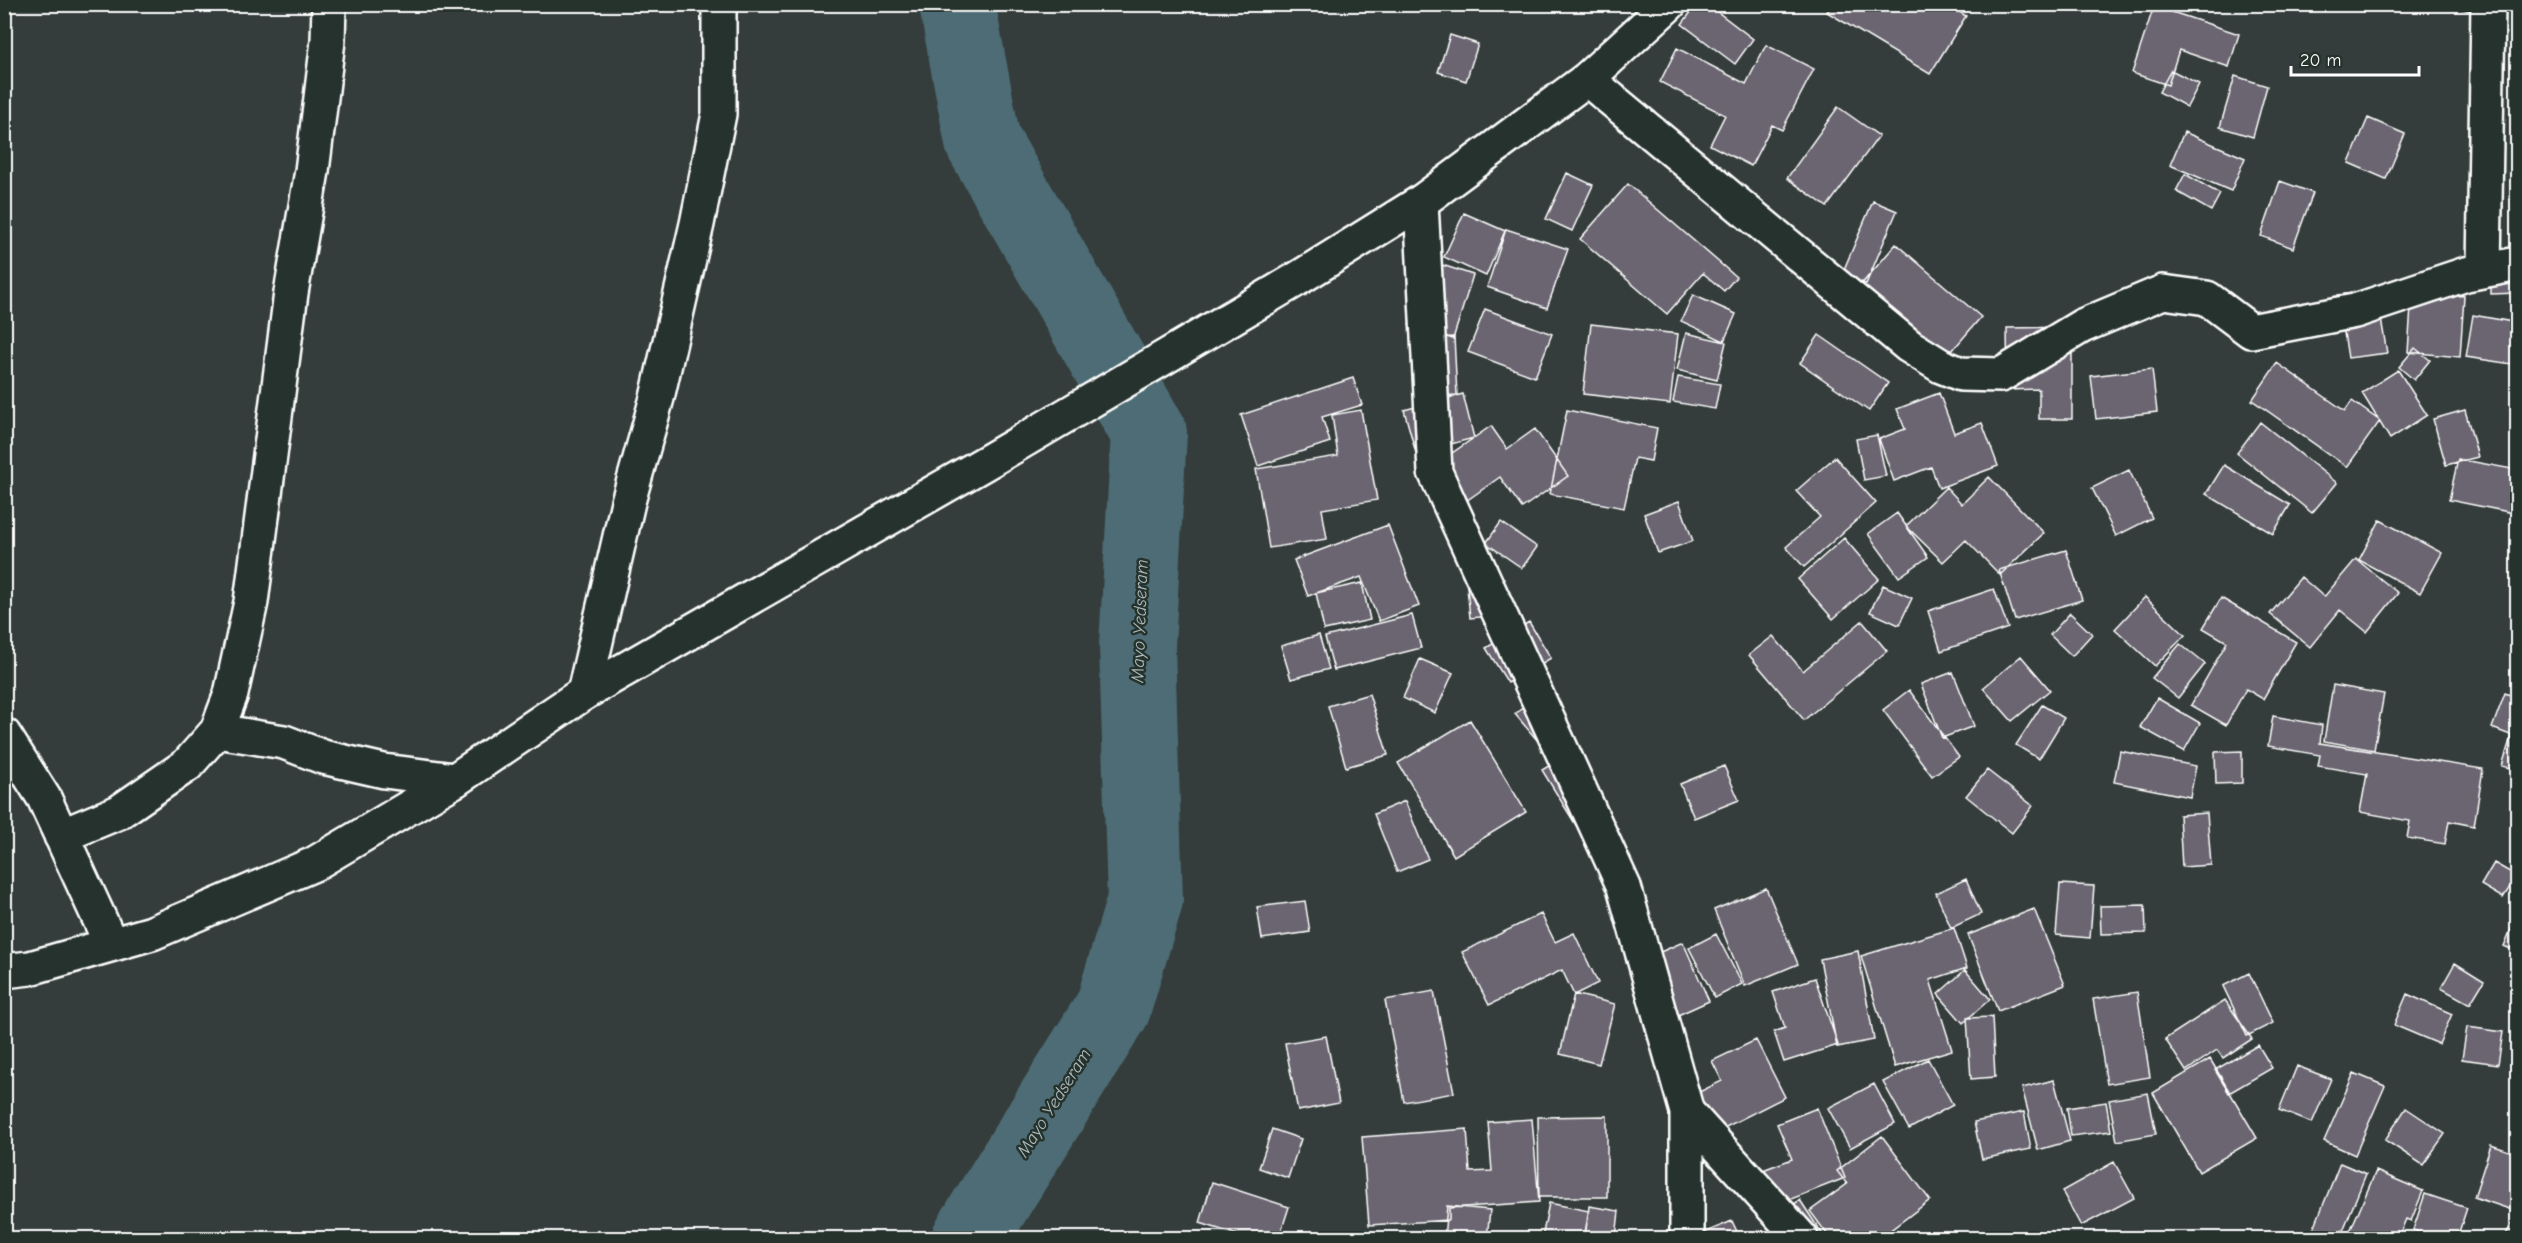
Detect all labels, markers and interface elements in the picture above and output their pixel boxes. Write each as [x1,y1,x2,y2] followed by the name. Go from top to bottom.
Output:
[2291,39,2418,77] scale bar
[2300,50,2341,71] text: 20 m
[1127,559,1153,684] water label: Mayo Yedseram
[1012,1045,1096,1162] water label: Mayo Yedseram

